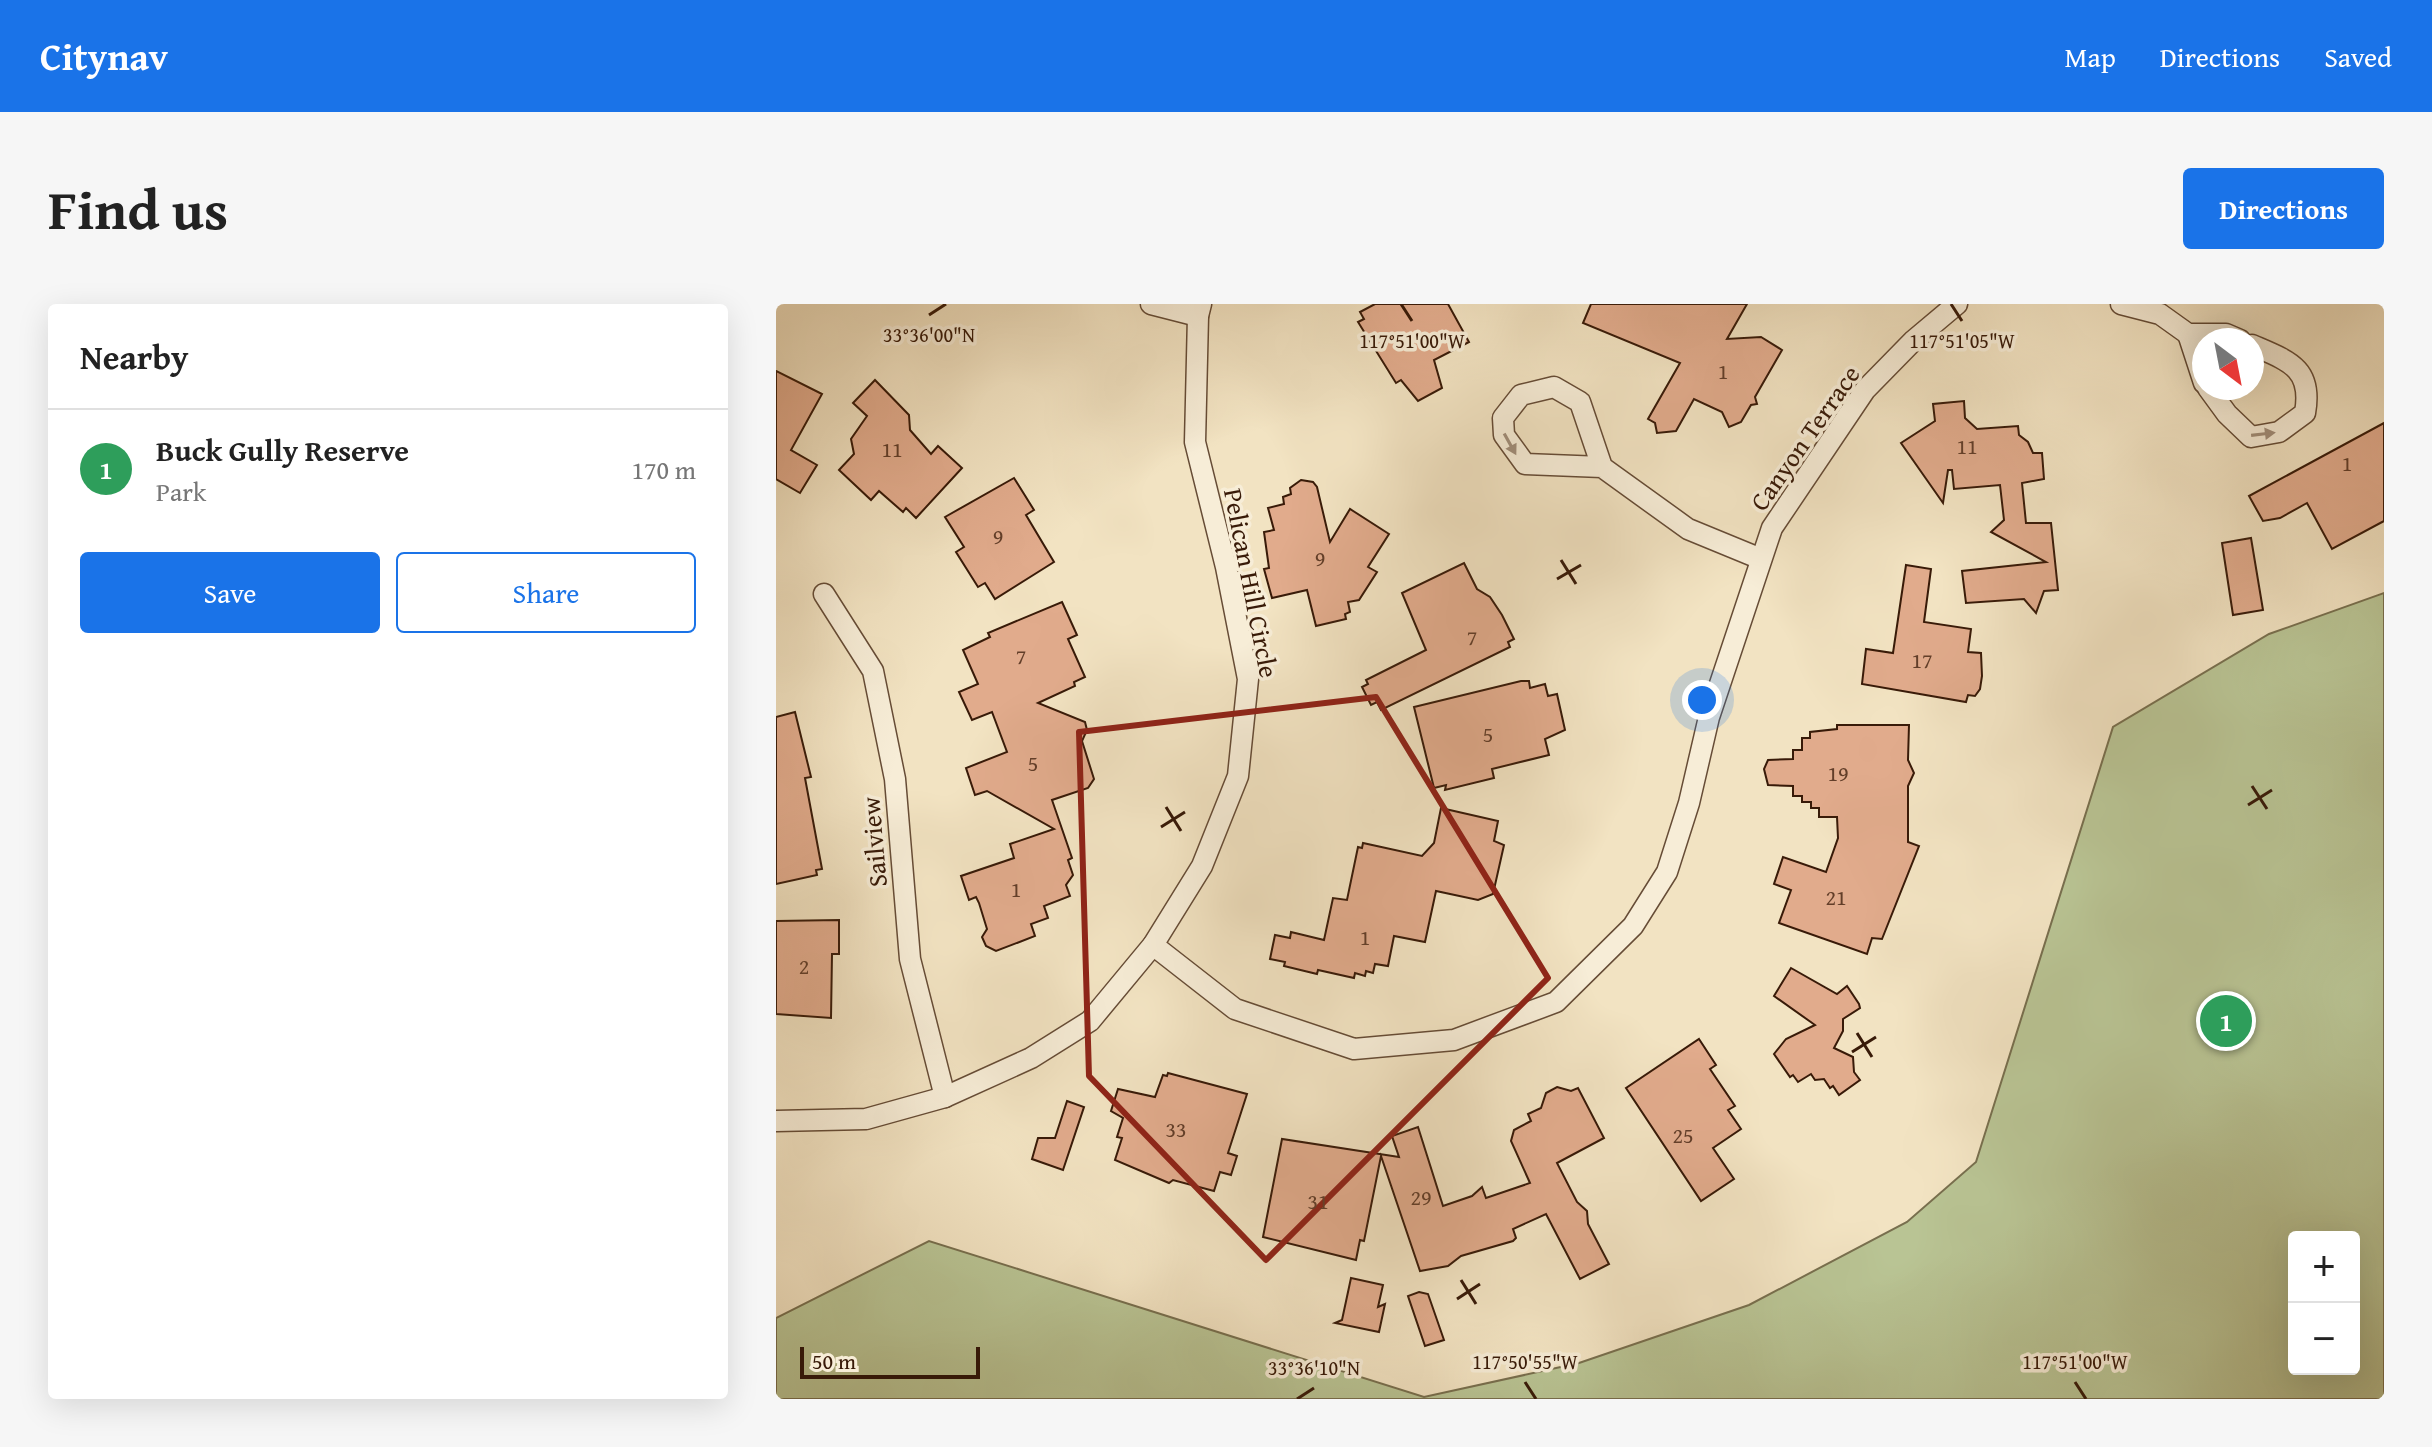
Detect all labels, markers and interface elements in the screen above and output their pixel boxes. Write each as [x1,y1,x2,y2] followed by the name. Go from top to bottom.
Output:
[40,28,168,84] text: Citynav
[2064,36,2116,77] text: Map
[2160,36,2280,77] text: Directions
[2324,36,2392,77] text: Saved
[48,167,228,250] text: Find us
[2183,168,2384,249] button: Directions
[883,320,975,349] text: 33°36'00"N
[1359,326,1465,355] text: 117°51'00"W
[1909,326,2015,355] text: 117°51'05"W
[2192,328,2264,400] north arrow
[80,332,189,381] text: Nearby
[1718,355,1728,387] house number: 1
[1740,357,1869,519] street label: Canyon Terrace
[156,428,409,472] text: Buck Gully Reserve
[2251,428,2276,441] one-way arrow
[1956,430,1978,462] house number: 11
[881,433,903,465] house number: 11
[1503,433,1517,455] one-way arrow
[2342,447,2352,479] house number: 1
[99,450,113,489] text: 1
[631,450,696,489] text: 170 m
[156,472,206,511] text: Park
[1214,485,1289,681] street label: Pelican Hill Circle
[993,520,1003,552] house number: 9
[1315,542,1325,574] house number: 9
[80,552,380,633] button: Save
[396,552,696,633] button: Share
[1467,621,1477,653] house number: 7
[1016,640,1026,672] house number: 7
[1911,644,1933,676] house number: 17
[1682,680,1722,720] your location
[1483,718,1493,750] house number: 5
[1028,747,1038,779] house number: 5
[1827,757,1849,789] house number: 19
[850,795,897,889] street label: Sailview
[1011,873,1021,905] house number: 1
[1825,881,1847,913] house number: 21
[1360,921,1370,953] house number: 1
[799,950,809,982] house number: 2
[2200,991,2252,1051] pin: 1
[1165,1113,1187,1145] house number: 33
[1672,1119,1694,1151] house number: 25
[1410,1181,1432,1213] house number: 29
[1307,1185,1329,1217] house number: 31
[2288,1231,2360,1375] map controls
[2288,1231,2360,1303] button: +
[2288,1303,2360,1375] button: −
[800,1343,980,1379] scale bar
[812,1345,856,1377] text: 50 m
[1472,1347,1578,1376] text: 117°50'55"W
[2022,1347,2128,1376] text: 117°51'00"W
[1268,1353,1360,1382] text: 33°36'10"N

